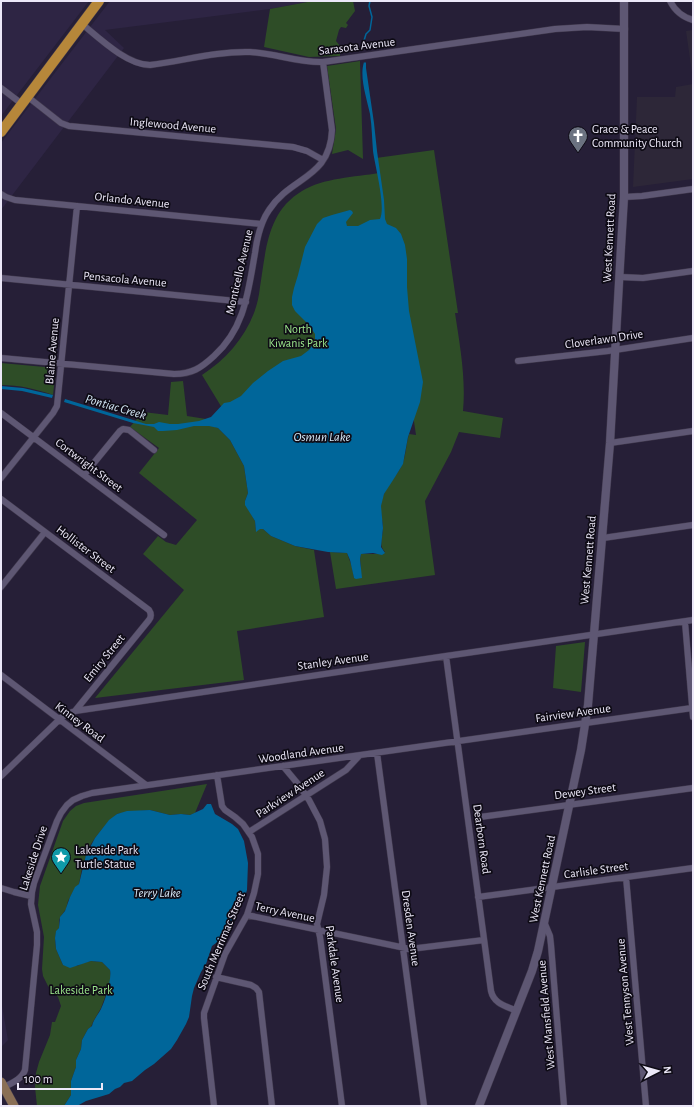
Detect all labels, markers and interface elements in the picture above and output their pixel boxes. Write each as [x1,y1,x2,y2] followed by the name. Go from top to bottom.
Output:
[318,35,396,57] street label: Sarasota Avenue
[129,115,217,135] street label: Inglewood Avenue
[592,123,682,150] place label: Grace & Peace Community Church
[567,125,589,153] church icon: Grace & Peace Community Church
[94,190,170,210] street label: Orlando Avenue
[601,193,617,283] street label: West Kennett Road
[223,228,255,316] street label: Monticello Avenue
[83,269,167,289] street label: Pensacola Avenue
[43,317,61,385] street label: Blaine Avenue
[268,323,328,349] park label: North Kiwanis Park
[564,328,644,350] street label: Cloverlawn Drive
[84,393,148,422] water label: Pontiac Creek
[293,431,351,444] water label: Osmun Lake
[53,436,125,494] street label: Cortwright Street
[578,515,598,605] street label: West Kennett Road
[54,523,118,575] street label: Hollister Street
[81,632,128,685] street label: Emiry Street
[297,650,369,673] street label: Stanley Avenue
[53,700,107,745] street label: Kinney Road
[535,702,611,724] street label: Fairview Avenue
[258,741,344,765] street label: Woodland Avenue
[253,766,327,820] street label: Parkview Avenue
[553,781,617,802] street label: Dewey Street
[471,803,493,875] street label: Dearborn Road
[17,824,49,892] street label: Lakeside Drive
[527,834,557,924] street label: West Kennett Road
[75,844,139,870] place label: Lakeside Park Turtle Statue
[50,846,72,874] place icon: Lakeside Park Turtle Statue
[563,860,629,880] street label: Carlisle Street
[133,887,181,900] water label: Terry Lake
[400,889,422,967] street label: Dresden Avenue
[195,890,247,992] street label: South Merrimac Street
[254,900,316,925] street label: Terry Avenue
[324,925,346,1003] street label: Parkdale Avenue
[614,938,637,1046] street label: West Tennyson Avenue
[535,960,557,1070] street label: West Mansfield Avenue
[49,984,113,996] park label: Lakeside Park
[638,1051,678,1091] north arrow
[18,1065,102,1091] scale bar
[662,1066,673,1074] text: N
[24,1073,52,1085] text: 100 m

